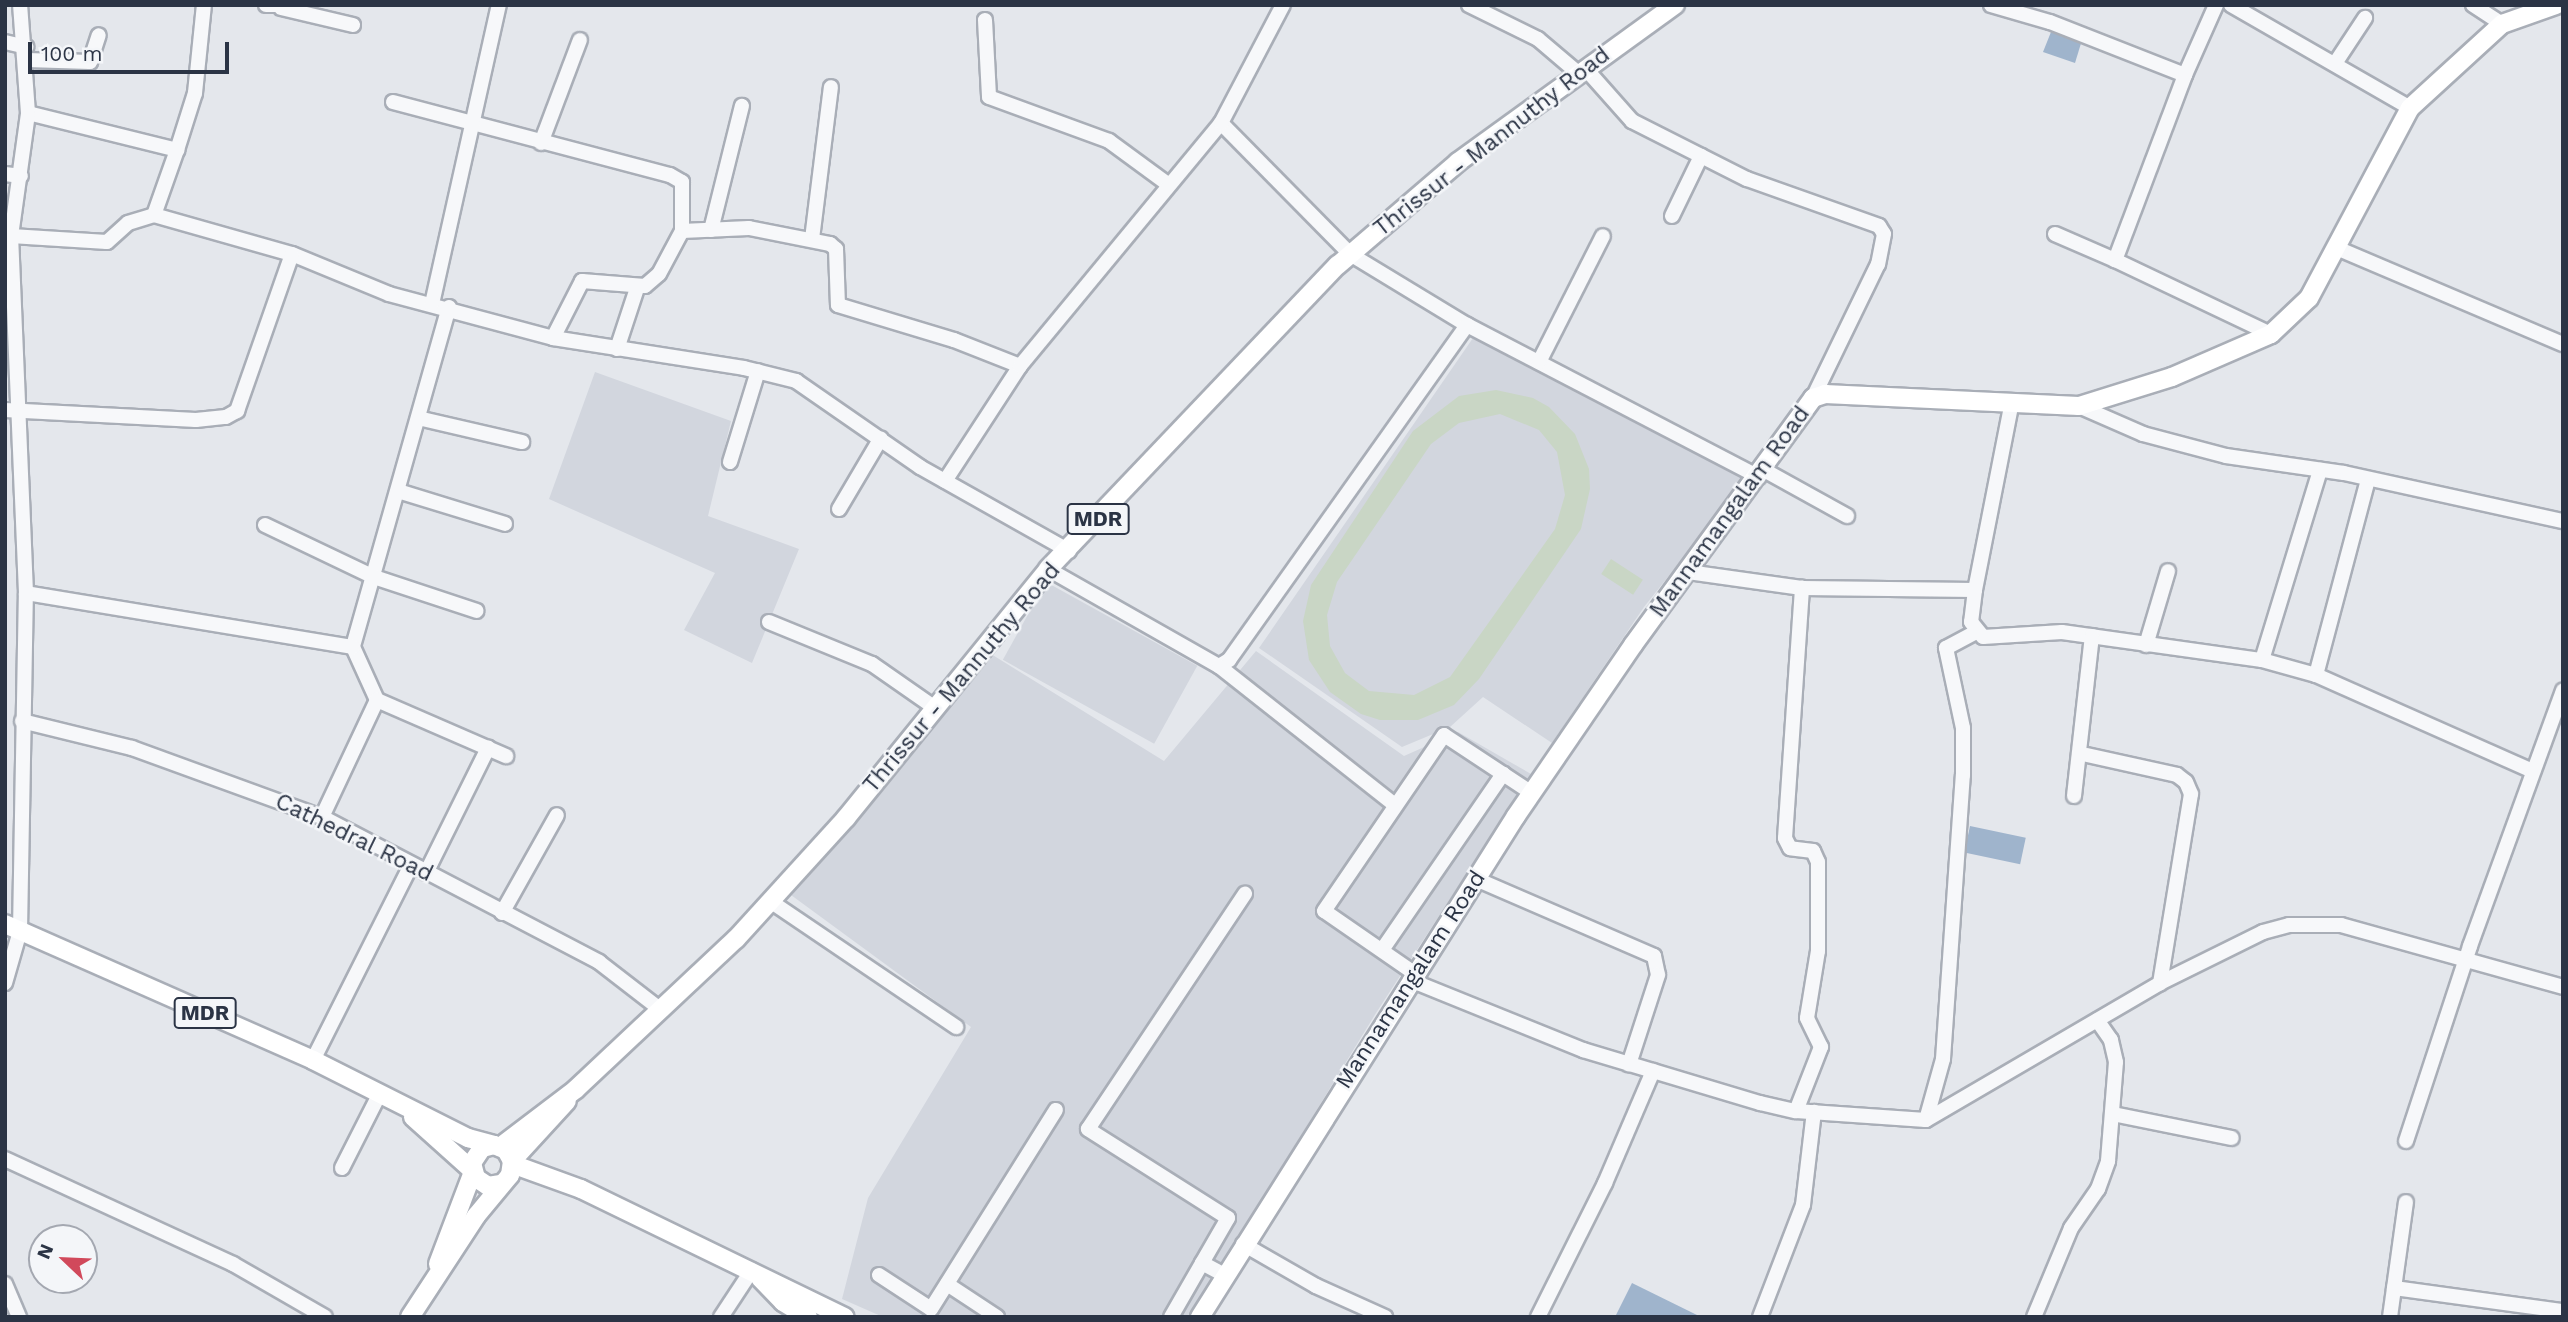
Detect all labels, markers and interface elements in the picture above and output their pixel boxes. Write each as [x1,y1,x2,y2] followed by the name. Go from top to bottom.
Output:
[32,28,233,72] scale bar
[41,41,103,66] text: 100 m
[1368,41,1616,243] street label: Thrissur - Mannuthy Road
[1644,401,1816,623] street label: Mannamangalam Road
[1066,502,1130,536] road number: MDR
[857,557,1067,799] street label: Thrissur - Mannuthy Road
[270,788,438,888] street label: Cathedral Road
[1330,866,1492,1094] street label: Mannamangalam Road
[174,996,236,1030] road number: MDR
[28,1224,98,1294] north arrow
[32,1240,58,1262] text: N

